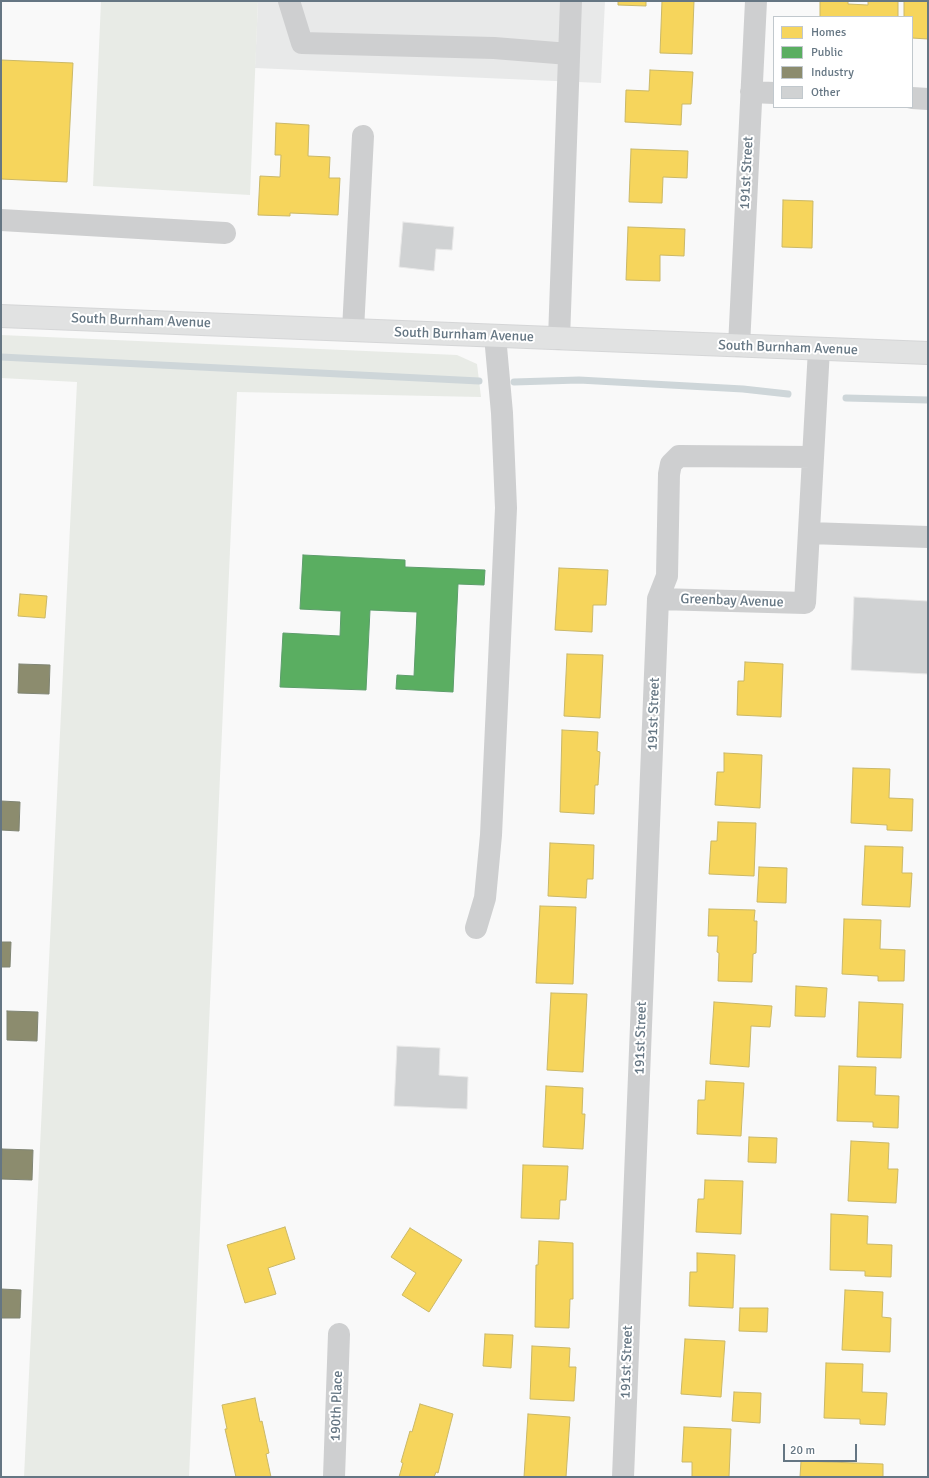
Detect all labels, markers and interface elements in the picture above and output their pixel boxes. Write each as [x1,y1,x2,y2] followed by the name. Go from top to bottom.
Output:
[773,16,913,108] legend
[811,25,846,40] text: Homes
[811,45,843,60] text: Public
[811,65,854,80] text: Industry
[811,85,840,100] text: Other
[737,136,757,210] street label: 191st Street
[71,310,211,332] street label: South Burnham Avenue
[394,324,534,346] street label: South Burnham Avenue
[718,337,858,359] street label: South Burnham Avenue
[680,591,784,611] street label: Greenbay Avenue
[644,677,664,751] street label: 191st Street
[631,1001,651,1075] street label: 191st Street
[617,1325,637,1399] street label: 191st Street
[327,1370,347,1442] street label: 190th Place
[785,1436,859,1462] scale bar
[790,1443,815,1458] text: 20 m

